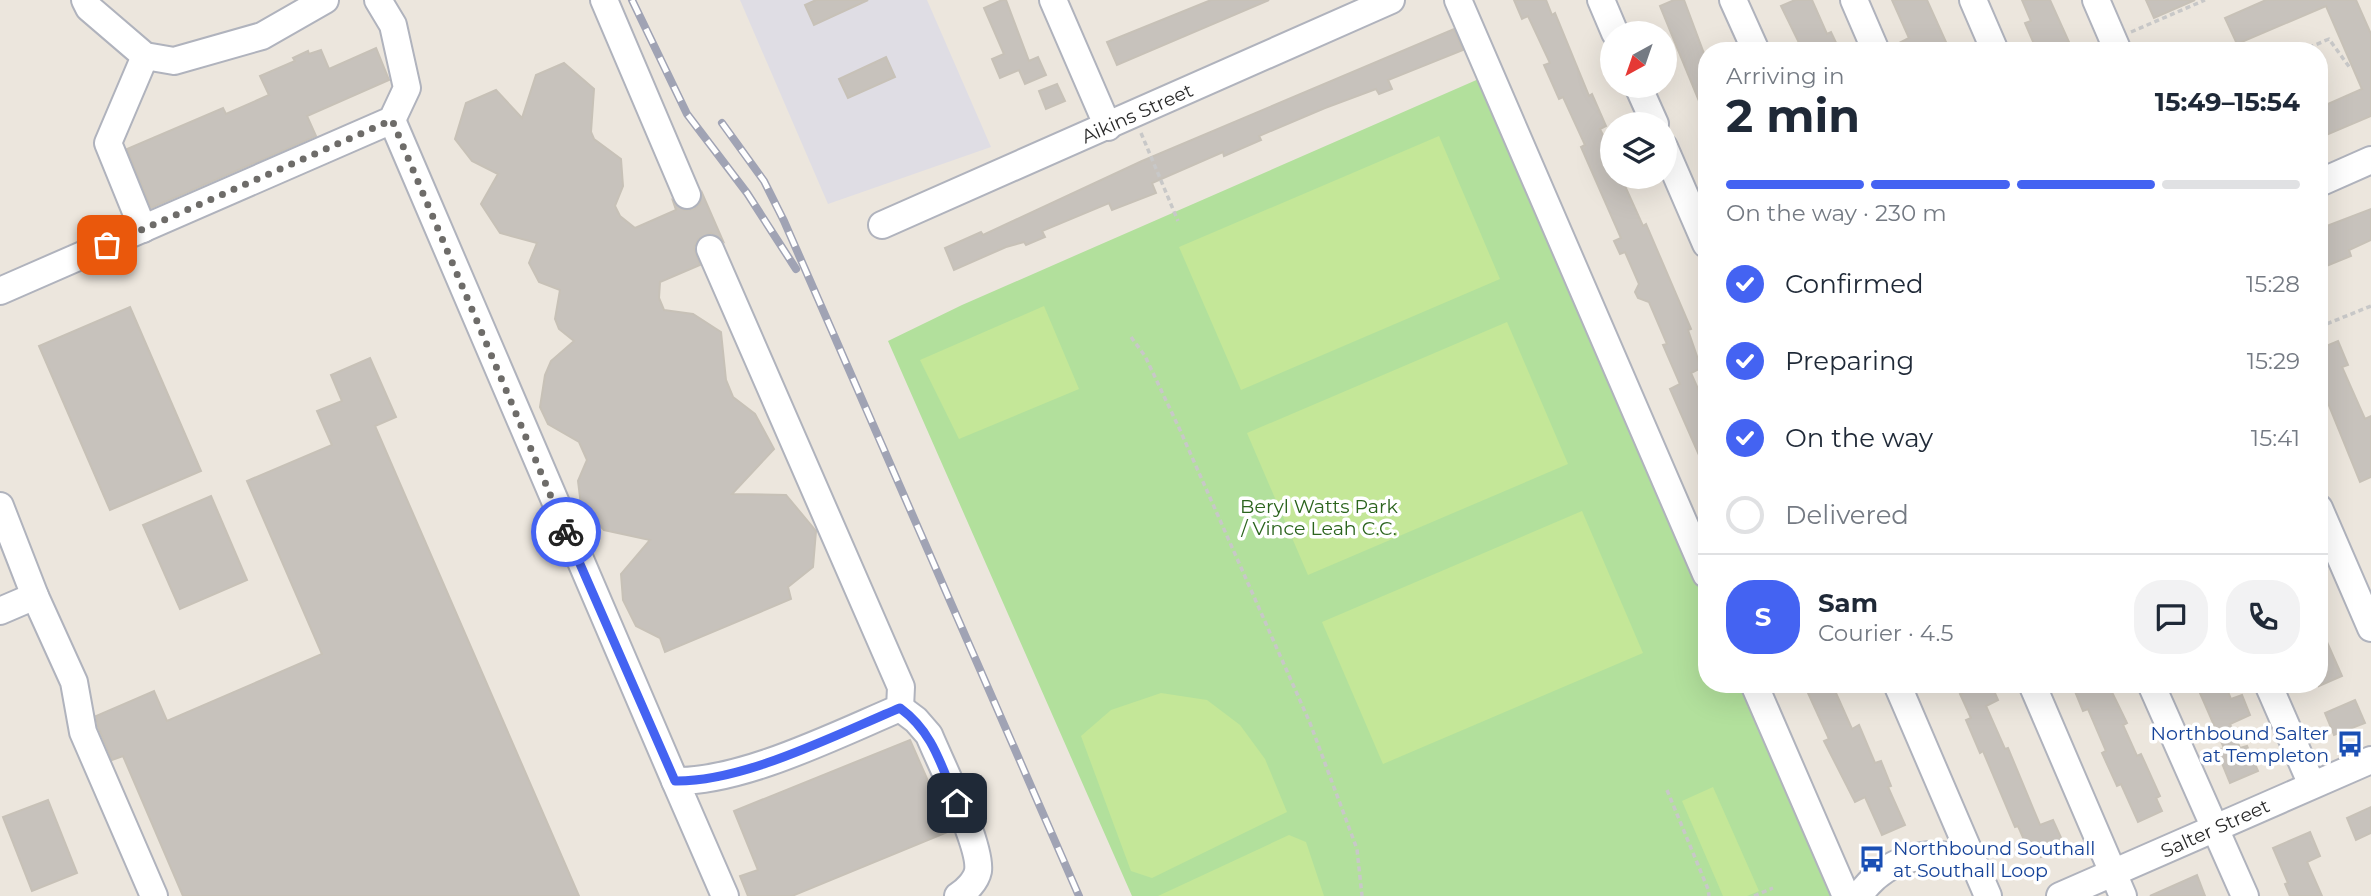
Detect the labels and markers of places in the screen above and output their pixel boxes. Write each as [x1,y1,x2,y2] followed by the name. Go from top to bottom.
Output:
[77,215,137,275] pin
[2151,722,2329,767] place label: Northbound Salter at Templeton
[2335,729,2365,759] bus stop icon: Northbound Salter at Templeton
[927,773,987,833] pin
[1893,837,2095,882] place label: Northbound Southall at Southall Loop
[1857,844,1887,874] bus stop icon: Northbound Southall at Southall Loop

